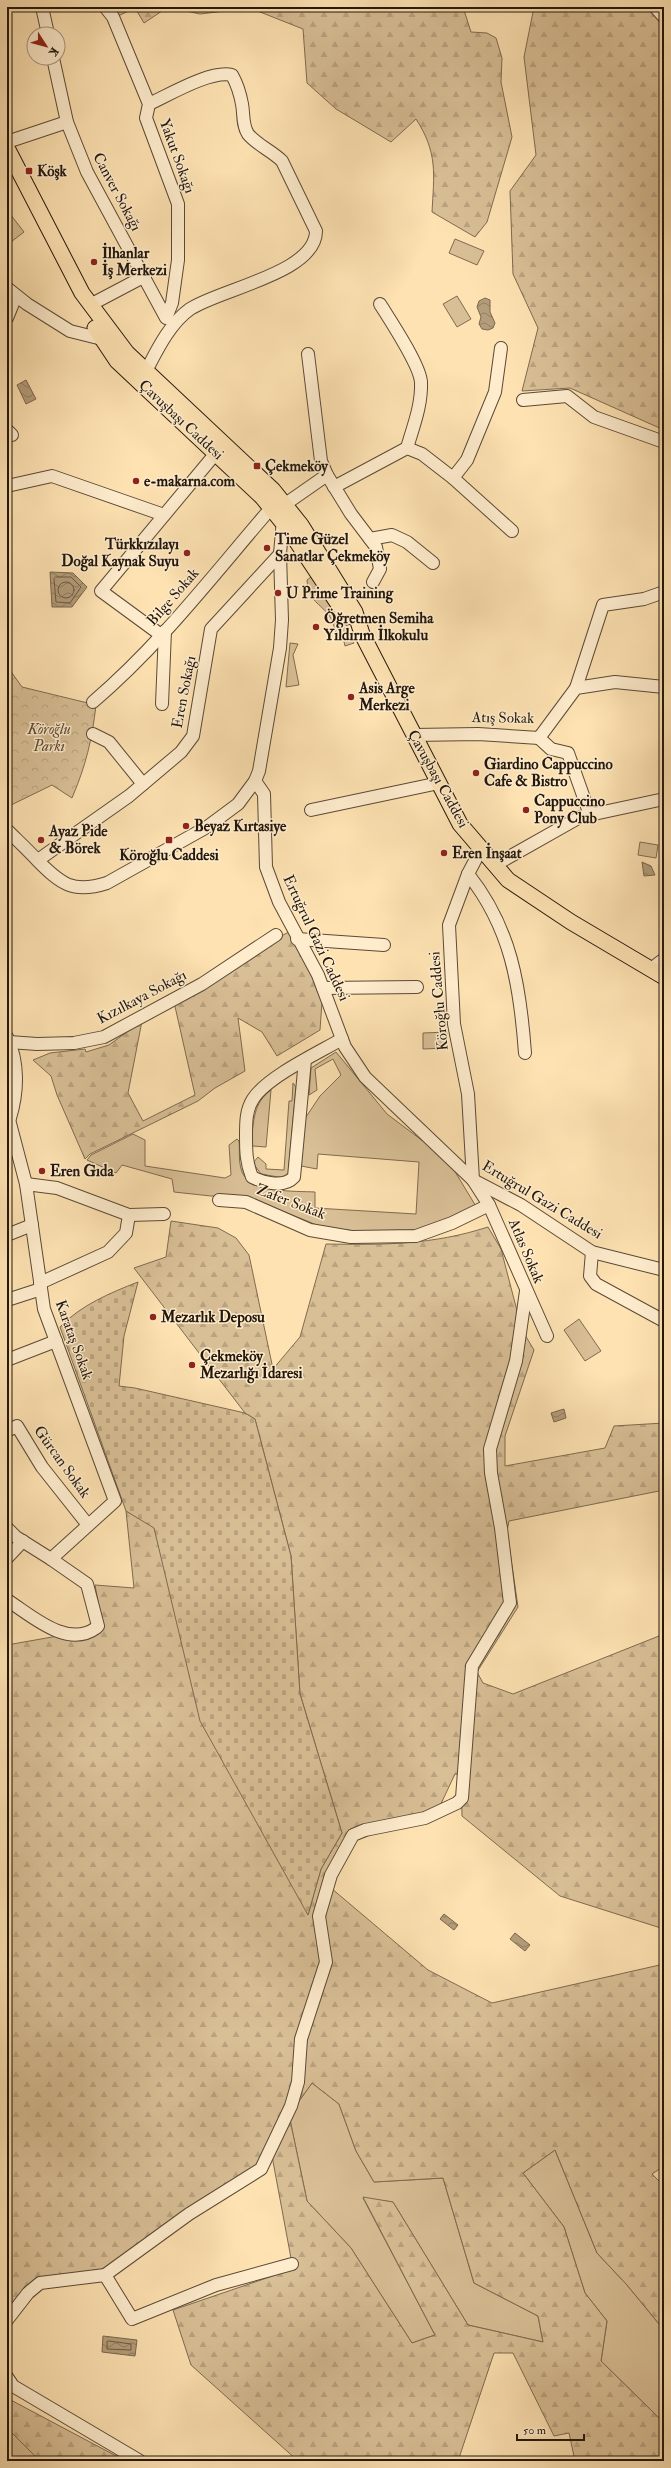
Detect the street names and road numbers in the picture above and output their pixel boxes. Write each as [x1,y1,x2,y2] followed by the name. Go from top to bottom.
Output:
[155,116,199,196] street label: Yakut Sokağı
[88,150,146,234] street label: Canver Sokağı
[135,376,227,464] street label: Çavuşbaşı Caddesi
[143,564,203,630] street label: Bilge Sokak
[168,654,200,730] street label: Eren Sokağı
[471,708,534,728] street label: Atış Sokak
[403,727,473,831] street label: Çavuşbaşı Caddesi
[278,872,354,1004] street label: Ertuğrul Gazi Caddesi
[425,951,453,1051] street label: Köroğlu Caddesi
[94,965,190,1029] street label: Kızılkaya Sokağı
[478,1157,606,1243] street label: Ertuğrul Gazi Caddesi
[253,1180,329,1224] street label: Zafer Sokak
[503,1215,548,1286] street label: Atlas Sokak
[51,1297,97,1383] street label: Karataş Sokak
[29,1422,95,1502] street label: Gürcan Sokak

